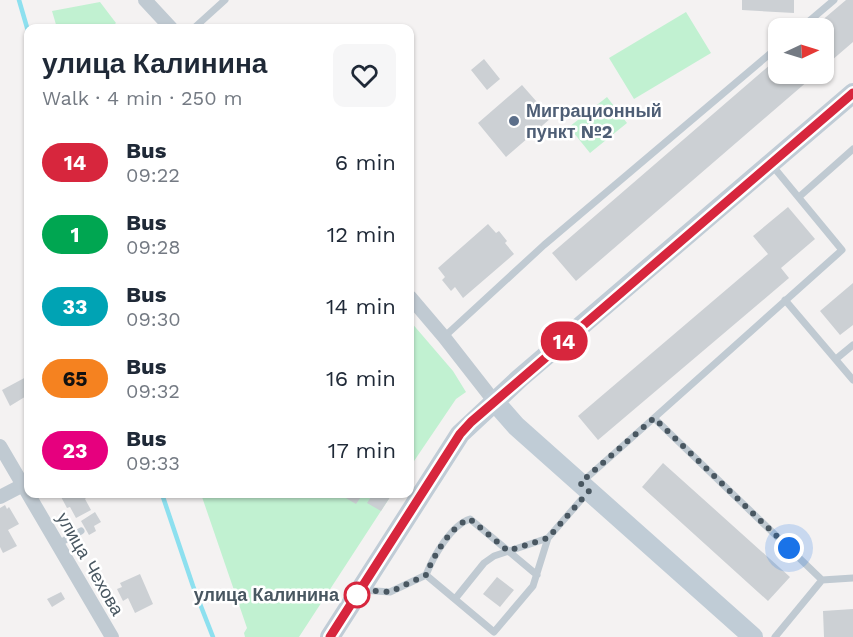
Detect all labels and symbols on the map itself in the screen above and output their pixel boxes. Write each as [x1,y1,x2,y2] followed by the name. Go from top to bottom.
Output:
[768,18,834,84] north arrow
[526,100,662,142] place label: Миграционный пункт №2
[507,114,521,128] marker: Миграционный пункт №2
[537,322,591,360] line badge: 14
[52,509,129,620] street label: улица Чехова
[774,533,804,563] your location
[344,582,370,608] marker: улица Калинина
[194,584,340,605] place label: улица Калинина

